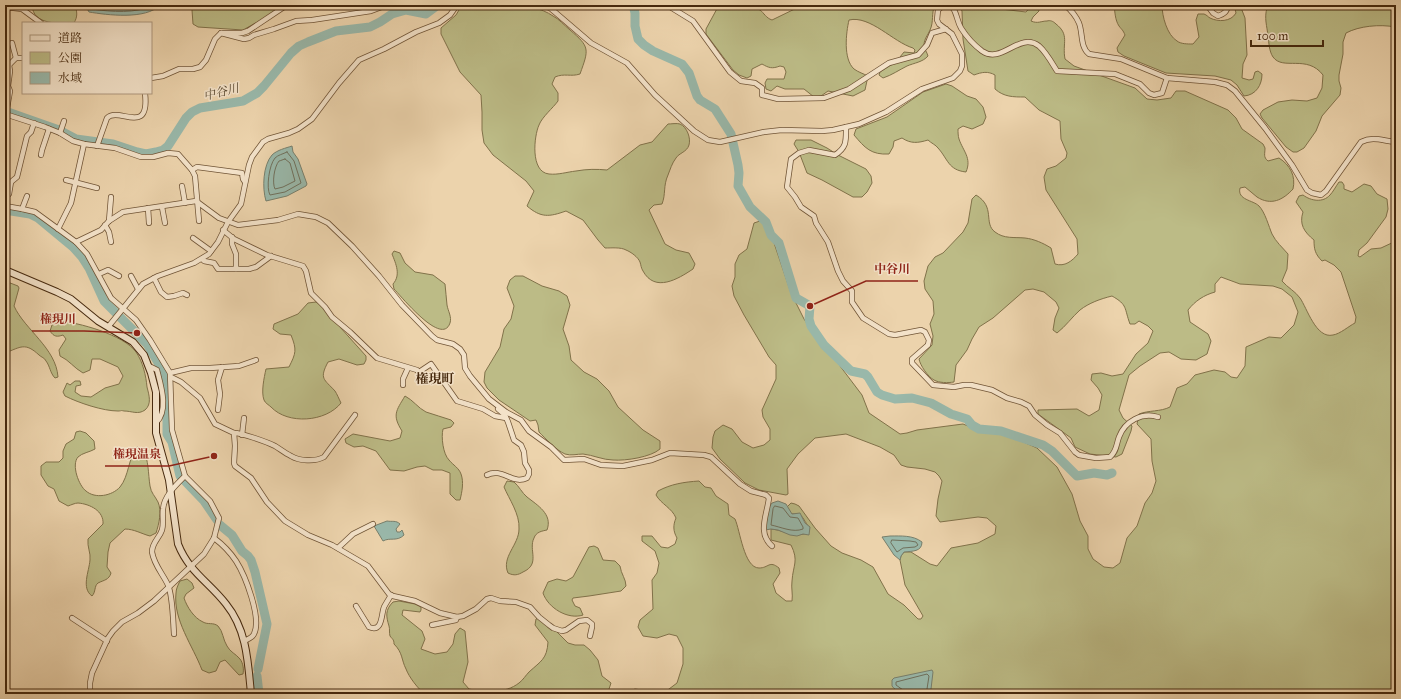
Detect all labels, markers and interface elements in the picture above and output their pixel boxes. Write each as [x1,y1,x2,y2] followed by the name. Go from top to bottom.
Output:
[22,22,152,94] legend
[1251,22,1323,48] scale bar
[1257,29,1288,43] text: 100 m
[58,31,82,45] text: 道路
[58,51,82,65] text: 公園
[58,71,82,85] text: 水域
[202,80,242,103] water label: 中谷川
[866,257,918,281] callout: 中谷川
[874,262,910,276] text: 中谷川
[32,307,84,331] callout: 権現川
[40,312,76,326] text: 権現川
[415,371,455,387] district label: 権現町
[105,442,169,466] callout: 権現温泉
[113,447,161,461] text: 権現温泉

